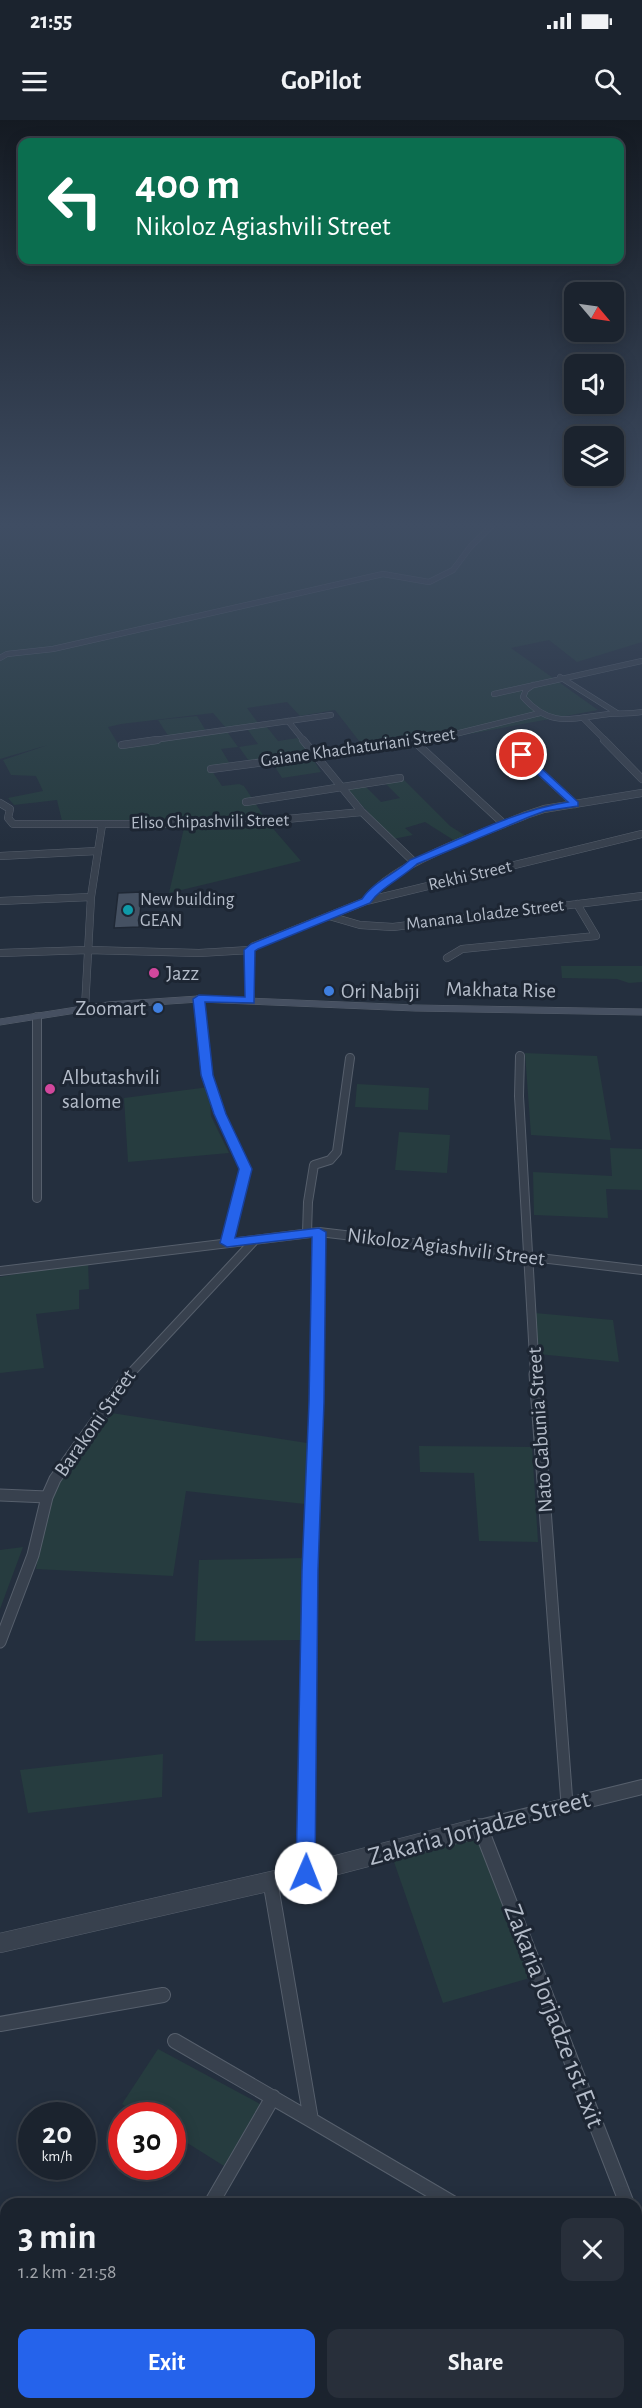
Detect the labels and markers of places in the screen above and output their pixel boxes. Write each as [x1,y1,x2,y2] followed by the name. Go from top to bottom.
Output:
[496,729,547,780] pin
[140,891,235,930] place label: New building GEAN
[121,903,135,917] marker: New building GEAN
[166,963,199,984] place label: Jazz
[147,966,161,980] marker: Jazz
[341,981,420,1002] place label: Ori Nabiji
[322,984,336,998] marker: Ori Nabiji
[75,998,146,1019] place label: Zoomart
[151,1001,165,1015] marker: Zoomart
[62,1067,160,1112] place label: Albutashvili salome
[43,1082,57,1096] marker: Albutashvili salome

